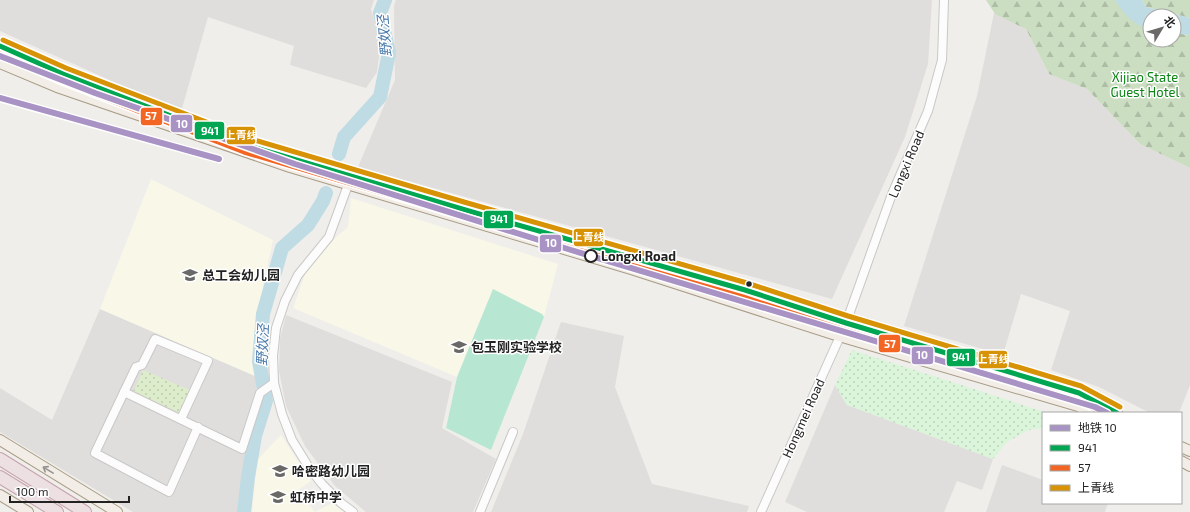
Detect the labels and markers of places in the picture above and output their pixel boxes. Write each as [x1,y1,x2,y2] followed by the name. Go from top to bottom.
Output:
[601,248,676,264] place label: Longxi Road
[584,249,598,263] marker: Longxi Road
[181,266,199,284] school or university icon: 总工会幼儿园
[202,267,280,283] place label: 总工会幼儿园
[744,279,754,289] unlabelled marker
[450,338,468,356] school or university icon: 包玉刚实验学校
[471,339,562,355] place label: 包玉刚实验学校
[271,462,289,480] school or university icon: 哈密路幼儿园
[292,463,370,479] place label: 哈密路幼儿园
[269,488,287,506] school or university icon: 虹桥中学
[290,489,342,505] place label: 虹桥中学

